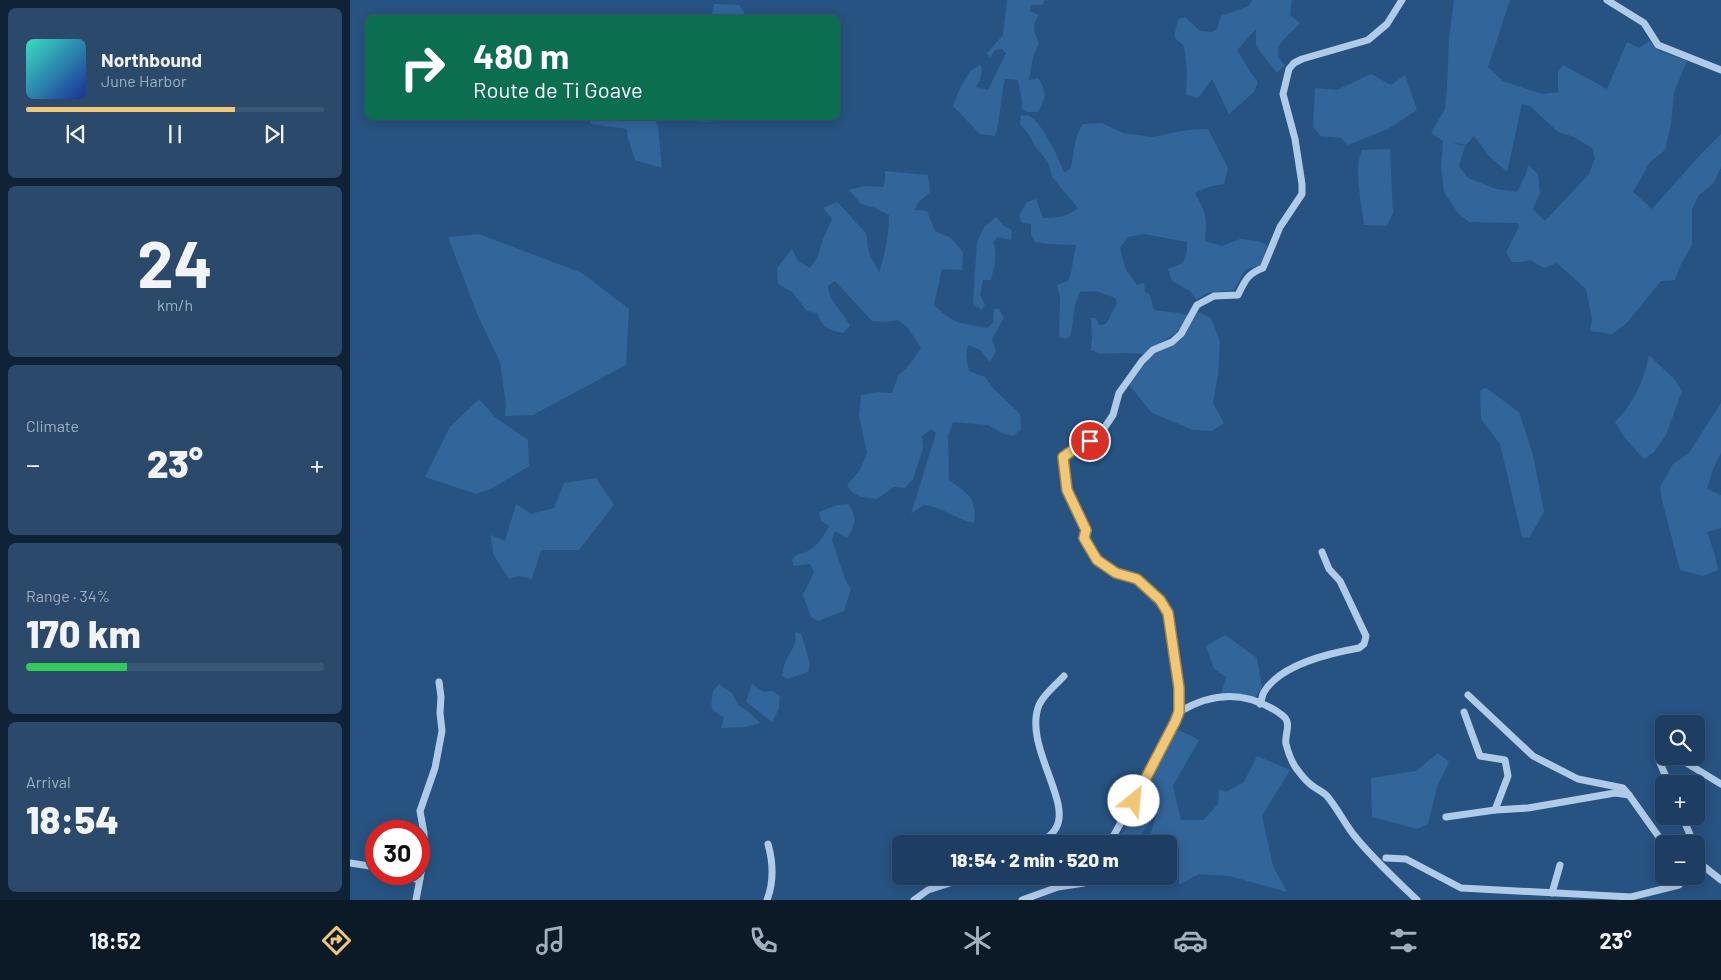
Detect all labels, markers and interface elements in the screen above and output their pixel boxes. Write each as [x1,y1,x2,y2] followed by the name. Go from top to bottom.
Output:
[473,34,569,76] text: 480 m
[390,35,455,100] icon: right
[101,48,202,71] text: Northbound
[101,71,187,90] text: June Harbor
[473,76,643,102] text: Route de Ti Goave
[62,120,90,148] icon: previous
[161,120,189,148] icon: pause
[260,120,288,148] icon: next
[137,223,213,301] text: 24
[157,295,193,314] text: km/h
[26,416,79,435] text: Climate
[1069,420,1111,462] pin
[1076,427,1104,455] icon: arrive
[147,440,203,486] text: 23°
[26,447,40,481] text: −
[310,447,324,481] text: +
[26,586,110,605] text: Range · 34%
[26,610,141,656] text: 170 km
[1655,715,1705,885] map controls
[1655,715,1705,765] button: search
[26,772,71,791] text: Arrival
[1107,774,1159,826] position arrow
[1655,775,1705,825] button: +
[26,796,119,842] text: 18:54
[365,820,430,885] speed limit sign: 30
[1655,835,1705,885] button: −
[950,848,1119,871] text: 18:54 · 2 min · 520 m
[319,923,354,958] icon: directions
[533,923,568,958] icon: music
[746,923,781,958] icon: phone
[960,923,995,958] icon: climate
[1173,923,1208,958] icon: car
[1386,923,1421,958] icon: filters
[89,927,141,953] text: 18:52
[1600,927,1632,953] text: 23°

